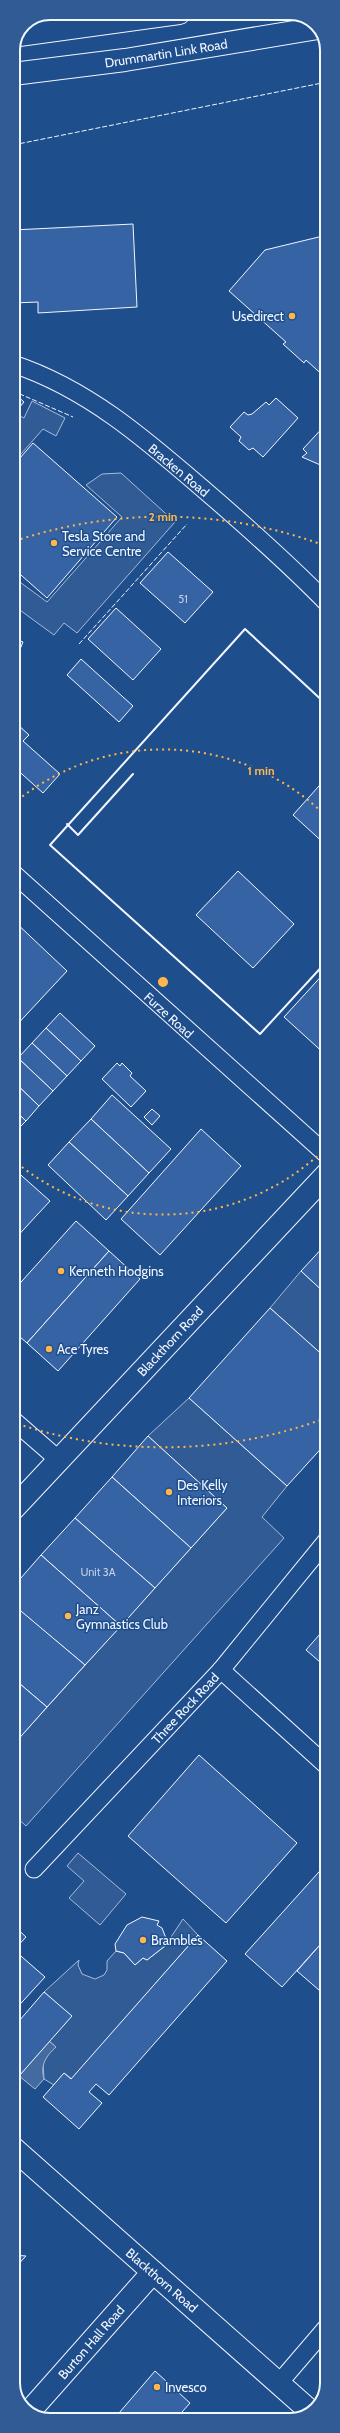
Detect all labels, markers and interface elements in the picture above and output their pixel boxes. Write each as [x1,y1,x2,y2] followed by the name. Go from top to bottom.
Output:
[103,35,229,71] street label: Drummartin Link Road
[232,308,285,324] place label: Usedirect
[287,311,297,321] marker: Usedirect
[145,440,213,500] street label: Bracken Road
[149,509,177,524] text: 2 min
[62,528,145,559] place label: Tesla Store and Service Centre
[49,538,59,548] marker: Tesla Store and Service Centre
[178,592,188,606] house number: 51
[247,763,275,778] text: 1 min
[156,975,170,989] centre of rings
[141,989,197,1041] street label: Furze Road
[69,1263,164,1279] place label: Kenneth Hodgins
[56,1266,66,1276] marker: Kenneth Hodgins
[134,1303,206,1379] street label: Blackthorn Road
[57,1341,109,1357] place label: Ace Tyres
[44,1344,54,1354] marker: Ace Tyres
[177,1477,228,1508] place label: Des Kelly Interiors
[164,1487,174,1497] marker: Des Kelly Interiors
[80,1565,116,1579] house number: Unit 3A
[75,1601,168,1632] place label: Janz Gymnastics Club
[63,1611,73,1621] marker: Janz Gymnastics Club
[148,1669,222,1747] street label: Three Rock Road
[151,1932,203,1948] place label: Brambles
[138,1935,148,1945] marker: Brambles
[123,2245,201,2315] street label: Blackthorn Road
[55,2302,127,2382] street label: Burton Hall Road
[165,2379,207,2395] place label: Invesco
[152,2382,162,2392] marker: Invesco

